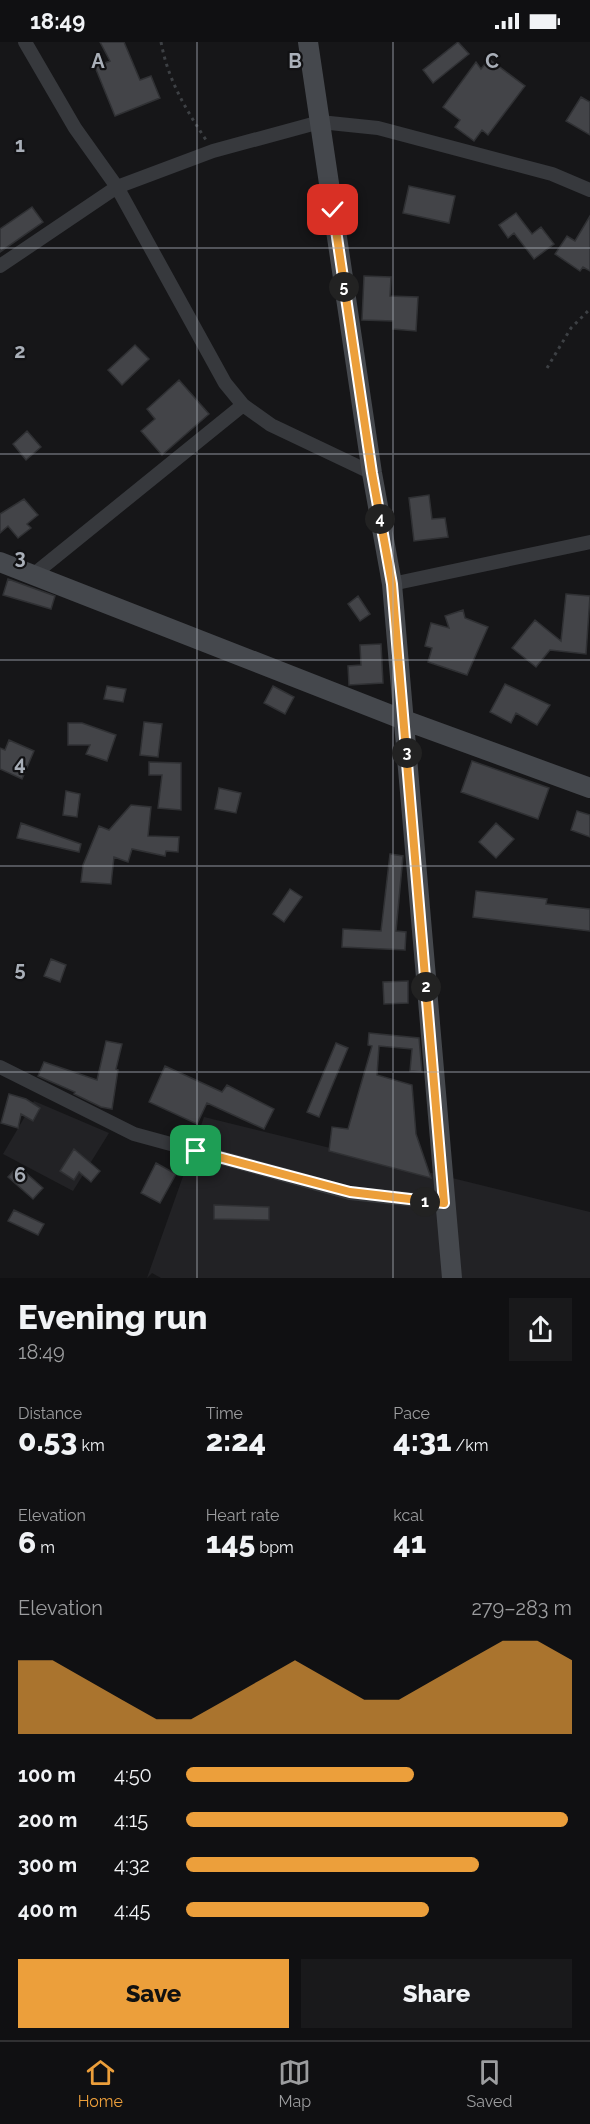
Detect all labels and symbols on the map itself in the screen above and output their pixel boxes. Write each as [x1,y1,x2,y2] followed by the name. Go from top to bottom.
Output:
[91,49,105,73] text: A
[288,49,302,73] text: B
[485,49,499,73] text: C
[15,133,25,157] text: 1
[307,184,358,235] pin
[329,272,359,302] pin: 5
[14,339,26,363] text: 2
[365,504,395,534] pin: 4
[14,545,26,569] text: 3
[392,738,422,768] pin: 3
[14,751,26,775] text: 4
[14,957,26,981] text: 5
[411,972,441,1002] pin: 2
[170,1125,221,1176] pin
[14,1163,26,1187] text: 6
[410,1187,440,1217] pin: 1

